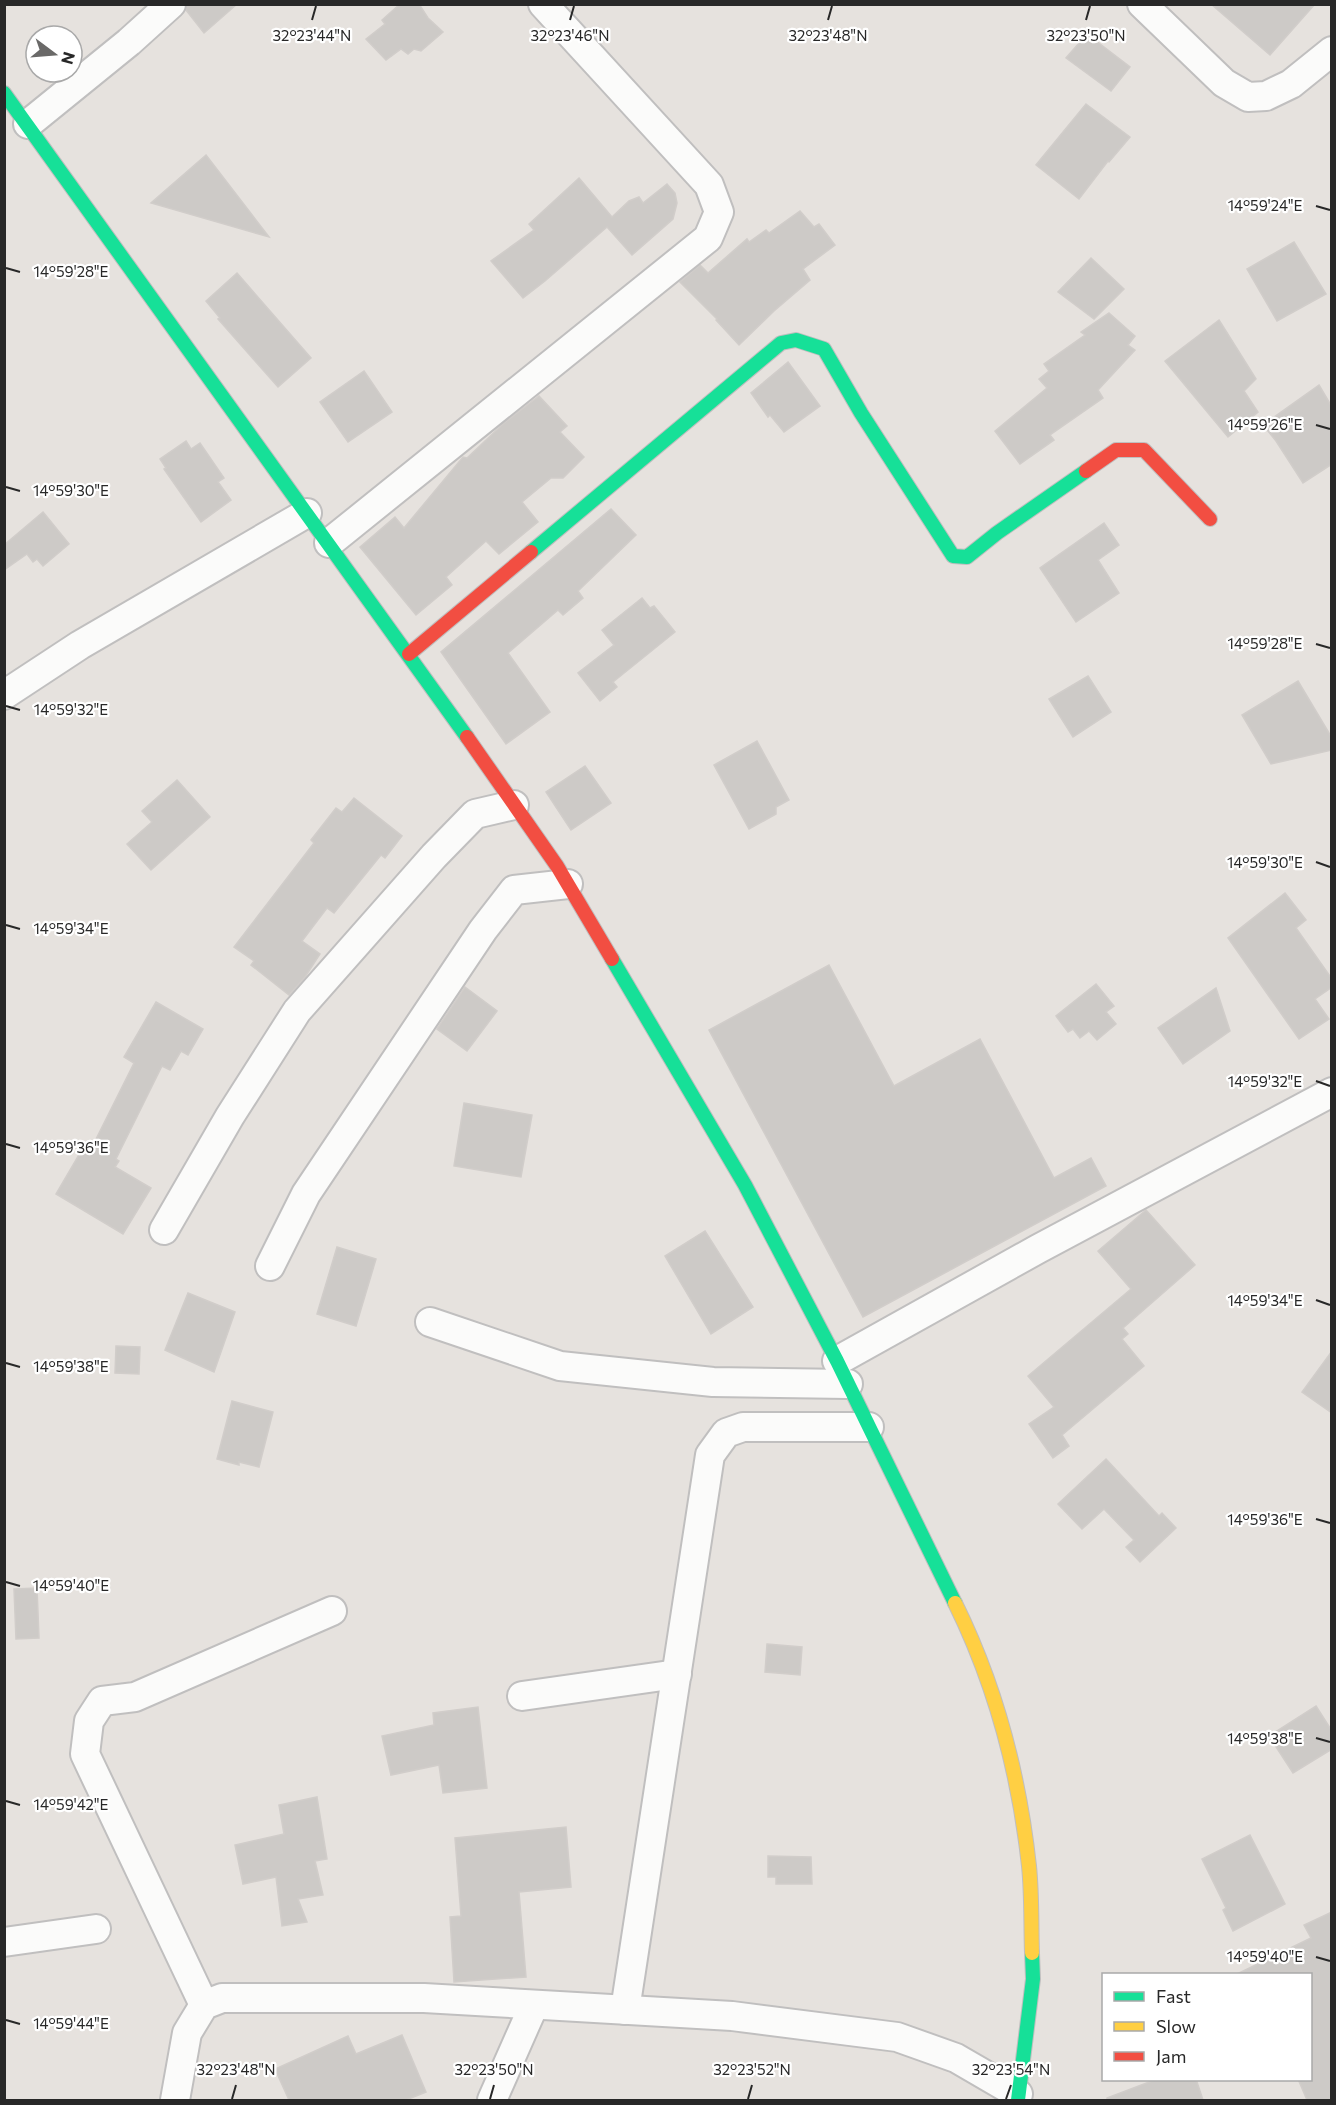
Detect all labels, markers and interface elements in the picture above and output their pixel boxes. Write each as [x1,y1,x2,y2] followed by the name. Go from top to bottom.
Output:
[24,24,84,84] north arrow
[273,26,351,44] text: 32°23'44"N
[531,26,609,44] text: 32°23'46"N
[789,26,867,44] text: 32°23'48"N
[1046,26,1126,44] text: 32°23'50"N
[58,50,80,67] text: N
[1228,196,1302,214] text: 14°59'24"E
[33,262,109,280] text: 14°59'28"E
[1227,415,1303,433] text: 14°59'26"E
[33,481,109,499] text: 14°59'30"E
[1227,634,1303,652] text: 14°59'28"E
[34,700,108,718] text: 14°59'32"E
[1227,853,1303,871] text: 14°59'30"E
[33,919,109,937] text: 14°59'34"E
[1228,1072,1302,1090] text: 14°59'32"E
[33,1138,109,1156] text: 14°59'36"E
[1227,1291,1303,1309] text: 14°59'34"E
[33,1357,109,1375] text: 14°59'38"E
[1227,1510,1303,1528] text: 14°59'36"E
[33,1576,109,1594] text: 14°59'40"E
[1227,1729,1303,1747] text: 14°59'38"E
[34,1795,108,1813] text: 14°59'42"E
[1227,1947,1303,1965] text: 14°59'40"E
[1102,1973,1312,2081] legend
[1156,1985,1191,2007] text: Fast
[33,2014,109,2032] text: 14°59'44"E
[1156,2015,1196,2037] text: Slow
[1156,2045,1186,2067] text: Jam
[197,2060,275,2078] text: 32°23'48"N
[454,2060,534,2078] text: 32°23'50"N
[713,2060,791,2078] text: 32°23'52"N
[972,2060,1050,2078] text: 32°23'54"N

